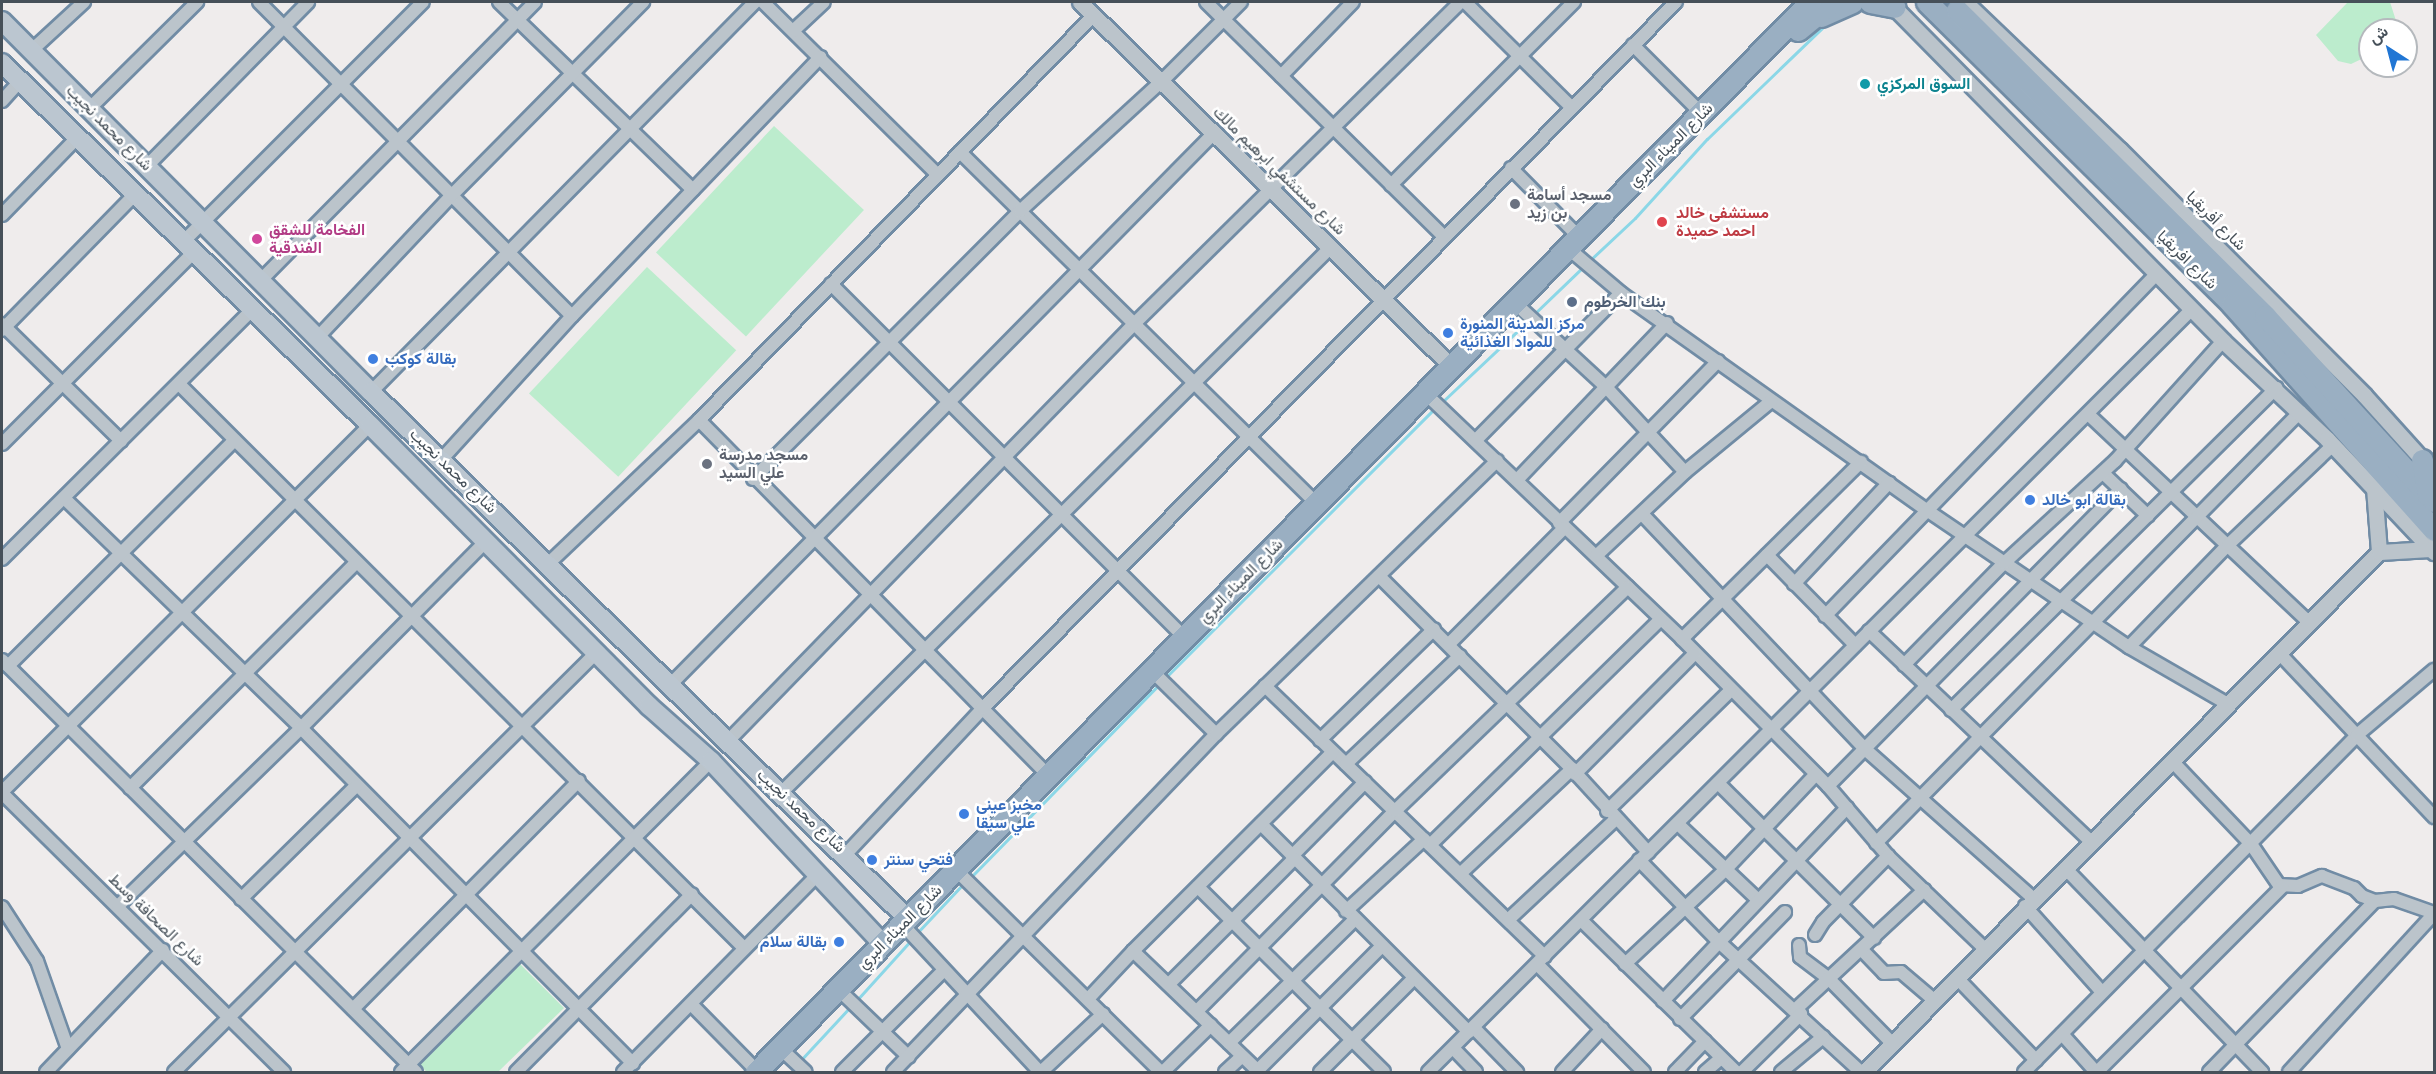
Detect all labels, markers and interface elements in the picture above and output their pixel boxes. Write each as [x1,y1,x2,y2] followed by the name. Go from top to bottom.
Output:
[2358,18,2418,78] north arrow
[2365,21,2392,49] text: ش
[1877,74,1970,94] place label: السوق المركزي
[1858,77,1872,91] marker: السوق المركزي
[62,81,156,175] street label: شارع محمد نجيب
[1625,99,1717,191] street label: شارع الميناء البري
[1209,103,1349,239] street label: شارع مستشفي ابرهيم مالك
[1527,185,1611,223] place label: مسجد أسامة بن زيد
[2182,187,2250,255] street label: شارع أفريقيا
[1508,197,1522,211] marker: مسجد أسامة بن زيد
[1676,203,1769,241] place label: مستشفى خالد احمد حميدة
[1653,213,1671,231] marker: مستشفى خالد احمد حميدة
[269,220,365,258] place label: الفخامة للشقق الفندقية
[2153,227,2221,293] street label: شارع افريقيا
[250,232,264,246] marker: الفخامة للشقق الفندقية
[1584,292,1666,312] place label: بنك الخرطوم
[1565,295,1579,309] marker: بنك الخرطوم
[1460,314,1584,352] place label: مركز المدينة المنورة للمواد الغذائية
[1441,326,1455,340] marker: مركز المدينة المنورة للمواد الغذائية
[385,349,456,369] place label: بقالة كوكب
[366,352,380,366] marker: بقالة كوكب
[405,425,501,517] street label: شارع محمد نجيب
[719,445,808,483] place label: مسجد مدرسة علي السيد
[700,457,714,471] marker: مسجد مدرسة علي السيد
[2042,490,2126,510] place label: بقالة ابو خالد
[2023,493,2037,507] marker: بقالة ابو خالد
[1195,535,1287,627] street label: شارع الميناء البري
[753,765,849,857] street label: شارع محمد نجيب
[976,795,1042,833] place label: مخبز عيني علي سيقا
[957,807,971,821] marker: مخبز عيني علي سيقا
[884,850,953,870] place label: فتحي سنتر
[865,853,879,867] marker: فتحي سنتر
[104,870,208,970] street label: شارع الصحافة وسط
[854,881,946,973] street label: شارع الميناء البري
[760,932,827,952] place label: بقالة سلام
[832,935,846,949] marker: بقالة سلام

